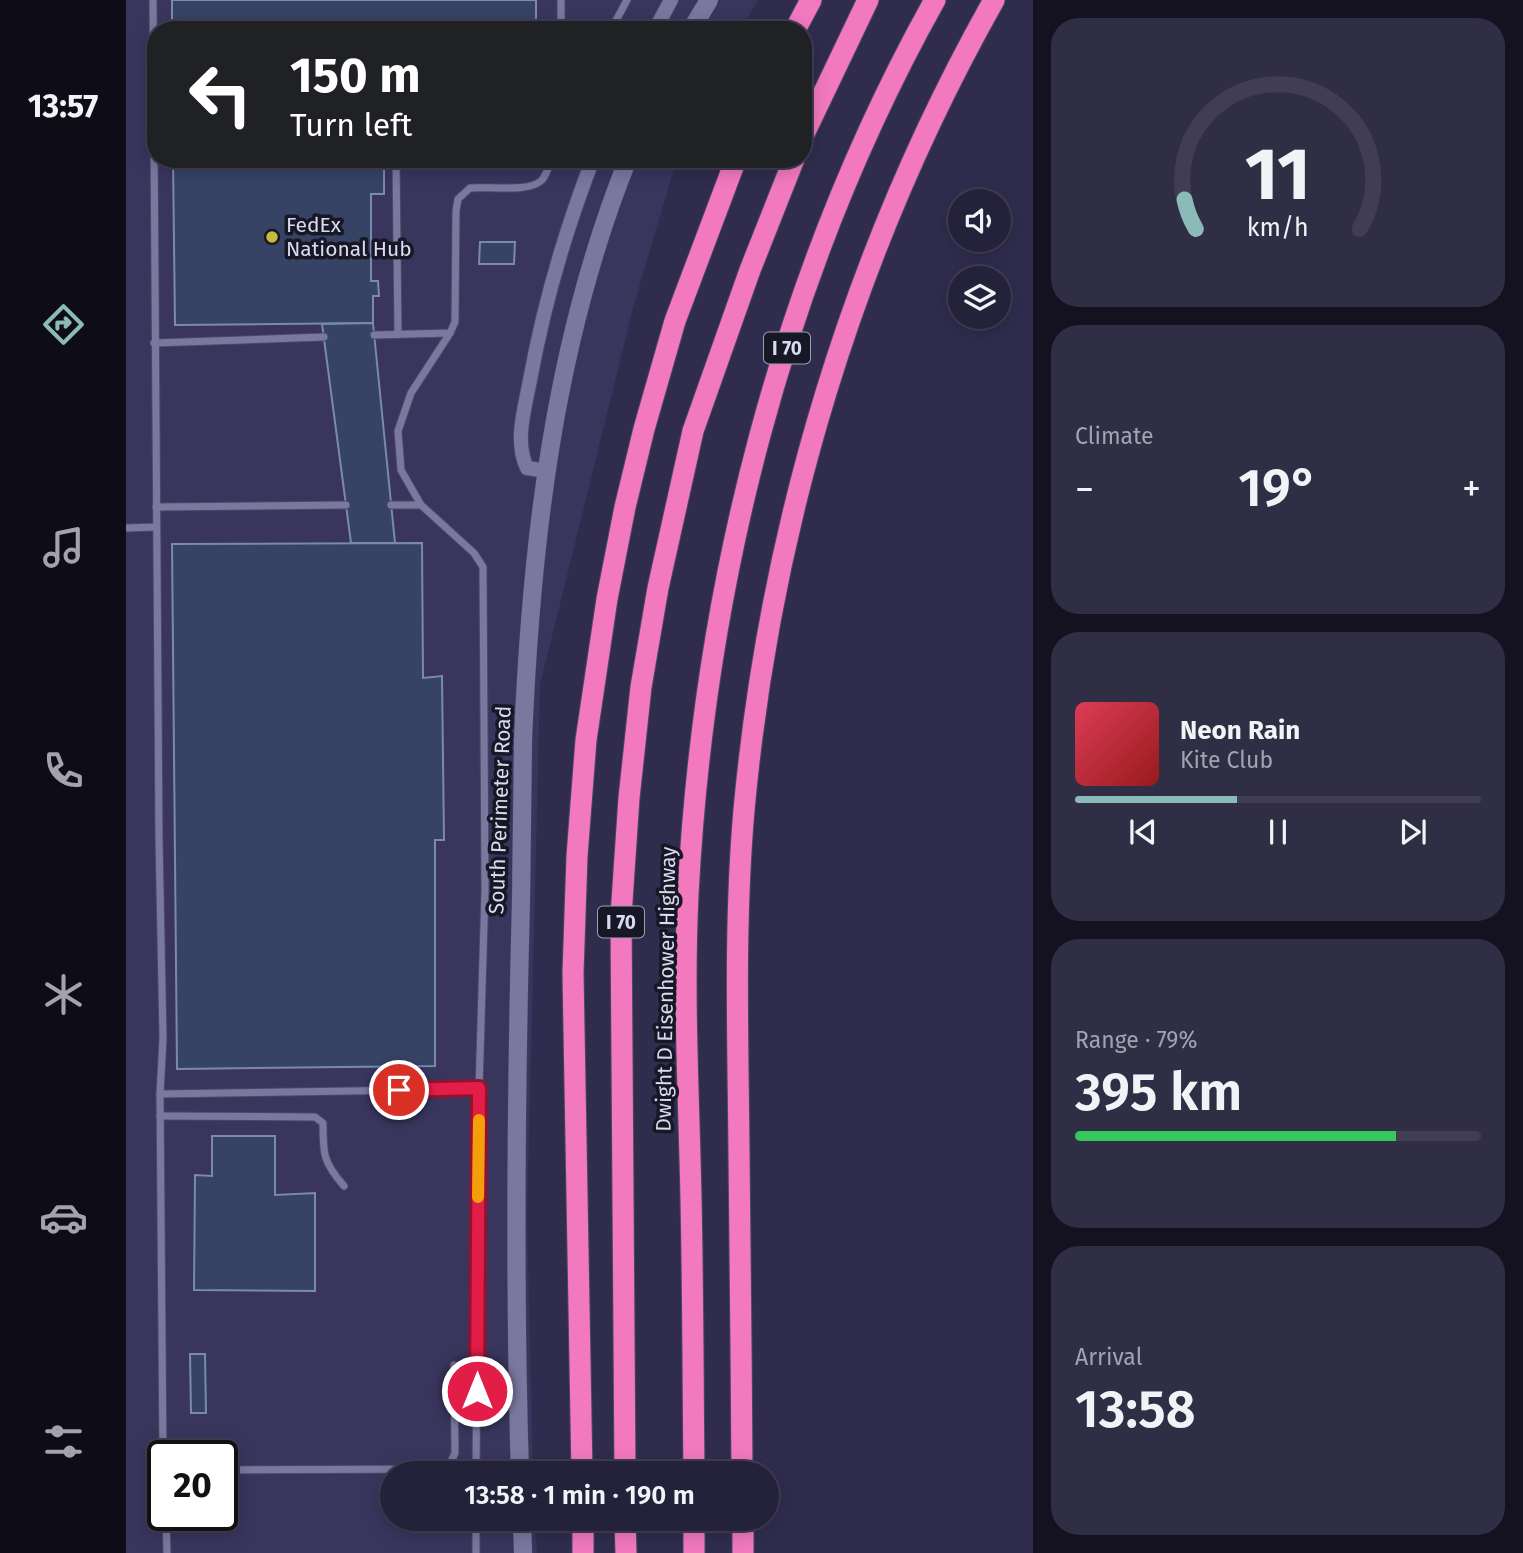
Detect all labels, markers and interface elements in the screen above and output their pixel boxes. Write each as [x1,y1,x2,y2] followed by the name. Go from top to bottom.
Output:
[290,46,421,105] text: 150 m
[175,49,266,140] icon: left
[28,87,98,125] text: 13:57
[290,106,412,144] text: Turn left
[1245,131,1311,218] text: 11
[948,189,1011,329] map controls
[948,189,1011,252] button: sound
[286,212,412,262] place label: FedEx National Hub
[1247,212,1309,242] text: km/h
[264,229,280,245] marker: FedEx National Hub
[948,266,1011,329] button: layers
[39,300,88,349] icon: directions
[764,332,810,364] road number: I 70
[1075,422,1154,450] text: Climate
[1238,457,1318,520] text: 19°
[1075,466,1094,512] text: −
[1462,466,1481,512] text: +
[39,523,88,572] icon: music
[483,705,517,915] street label: South Perimeter Road
[1180,715,1300,746] text: Neon Rain
[39,746,88,795] icon: phone
[1180,746,1273,774] text: Kite Club
[1124,813,1162,851] icon: previous
[1259,813,1297,851] icon: pause
[1394,813,1432,851] icon: next
[651,846,681,1132] street label: Dwight D Eisenhower Highway
[598,906,644,938] road number: I 70
[39,970,88,1019] icon: climate
[1075,1026,1197,1054] text: Range · 79%
[369,1060,429,1120] pin
[1075,1061,1242,1124] text: 395 km
[380,1071,418,1109] icon: arrive
[39,1193,88,1242] icon: car
[1075,1343,1142,1371] text: Arrival
[440,1354,514,1428] position arrow
[1075,1378,1196,1441] text: 13:58
[39,1417,88,1466] icon: filters
[147,1440,238,1531] speed limit sign: 20
[464,1480,695,1511] text: 13:58 · 1 min · 190 m

